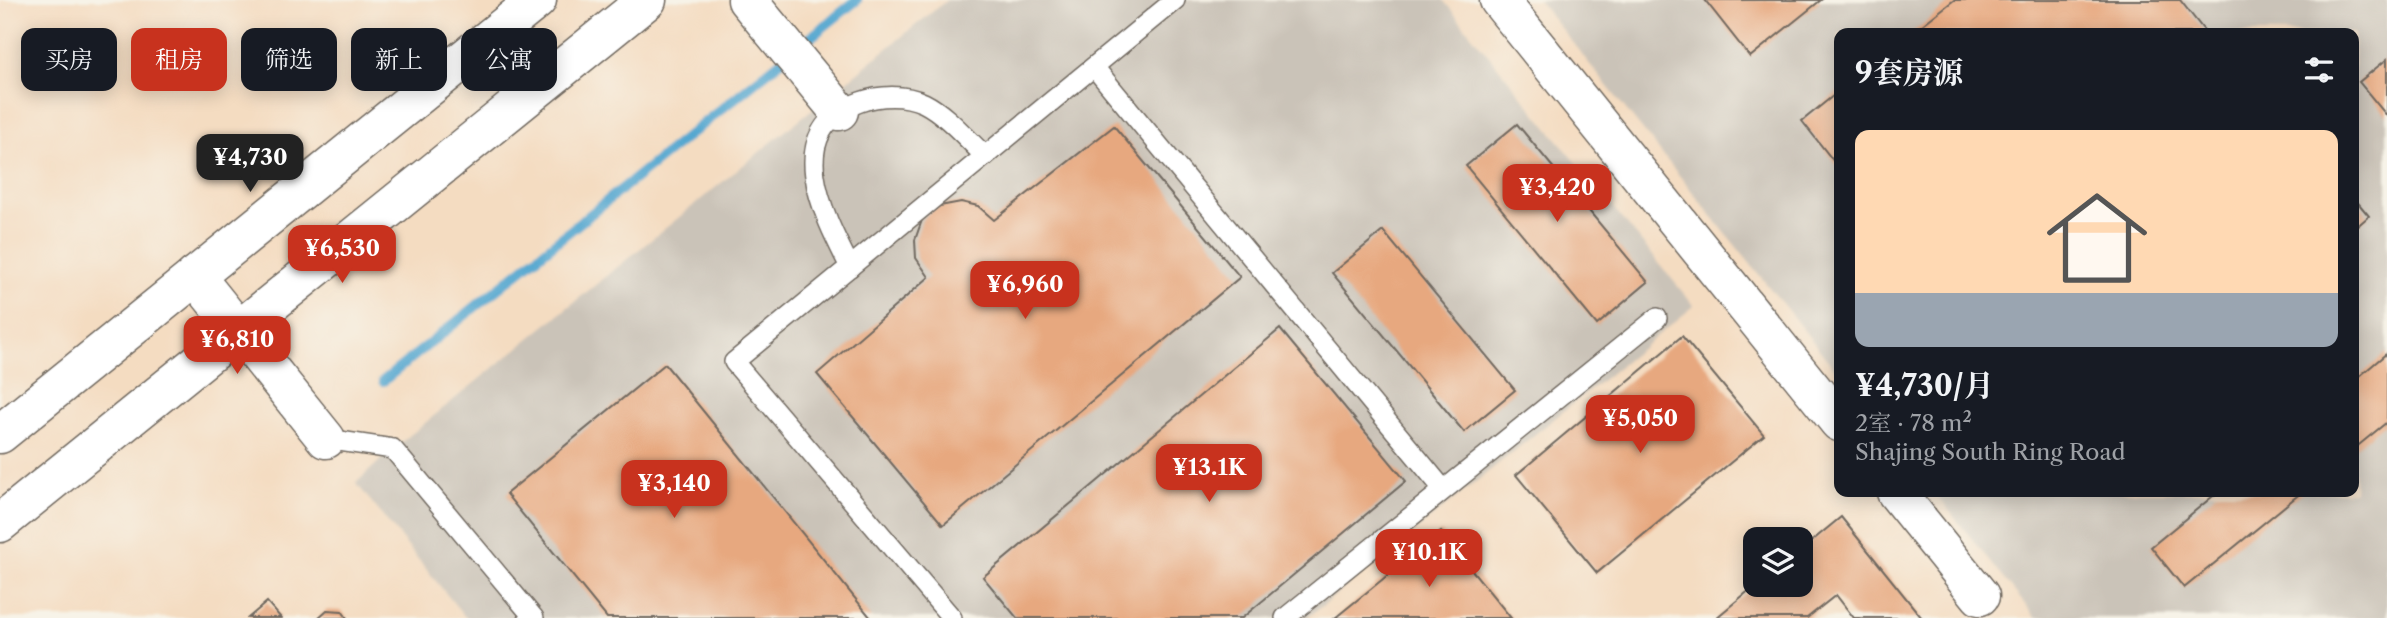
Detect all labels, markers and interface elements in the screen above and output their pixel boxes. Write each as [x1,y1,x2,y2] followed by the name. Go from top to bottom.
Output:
[21,28,117,91] chip: 买房
[131,28,227,91] chip: 租房
[241,28,337,91] chip: 筛选
[351,28,447,91] chip: 新上
[461,28,557,91] chip: 公寓
[2300,51,2338,89] icon: filters
[1855,54,1963,91] text: 9套房源
[193,134,307,194] pin: ¥4,730
[212,143,288,171] text: ¥4,730
[1500,164,1614,224] pin: ¥3,420
[1519,173,1595,201] text: ¥3,420
[2034,175,2160,301] icon: home
[285,226,399,285] pin: ¥6,530
[304,234,380,262] text: ¥6,530
[968,262,1082,321] pin: ¥6,960
[986,270,1064,298] text: ¥6,960
[180,316,294,376] pin: ¥6,810
[200,325,274,353] text: ¥6,810
[1855,367,1994,404] text: ¥4,730/月
[1583,396,1697,455] pin: ¥5,050
[1602,404,1678,432] text: ¥5,050
[1855,409,1972,437] text: 2室 · 78 m²
[1855,438,2126,466] text: Shajing South Ring Road
[1152,444,1266,504] pin: ¥13.1K
[1172,453,1246,481] text: ¥13.1K
[617,461,731,520] pin: ¥3,140
[637,469,711,497] text: ¥3,140
[1743,527,1813,597] map controls
[1743,527,1813,597] button: layers
[1372,530,1486,589] pin: ¥10.1K
[1391,538,1467,566] text: ¥10.1K

